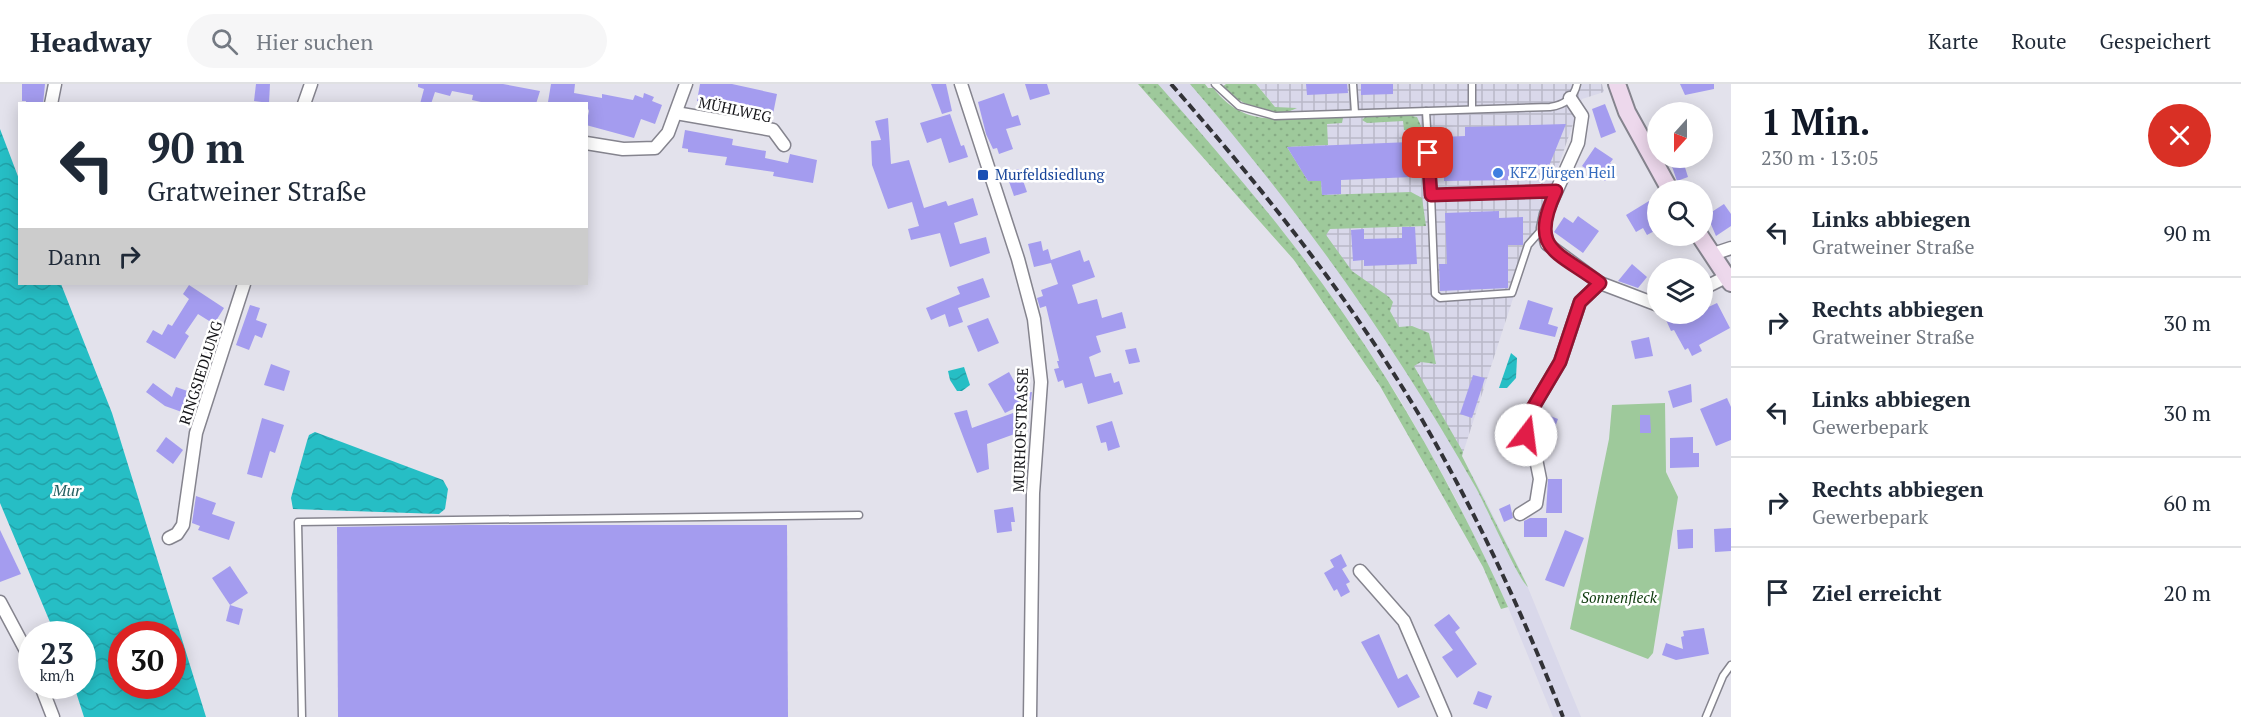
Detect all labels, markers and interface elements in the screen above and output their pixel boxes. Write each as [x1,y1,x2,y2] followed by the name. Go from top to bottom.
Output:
[187,14,607,68] search box
[30,23,151,60] text: Headway
[208,25,241,58] icon: search
[256,27,373,56] text: Hier suchen
[1928,27,1979,55] text: Karte
[2012,27,2067,55] text: Route
[2100,27,2211,55] text: Gespeichert
[697,92,774,127] street label: MÜHLWEG
[1761,98,1870,145] text: 1 Min.
[1647,102,1713,168] north arrow
[1647,102,1713,324] map controls
[2148,104,2211,167] button: close
[147,119,245,175] text: 90 m
[48,126,126,204] icon: left
[1402,127,1453,178] pin
[1411,136,1444,169] icon: arrive
[1761,144,1879,171] text: 230 m · 13:05
[1510,162,1616,182] place label: KFZ Jürgen Heil
[995,164,1106,184] place label: Murfeldsiedlung
[1491,166,1505,180] marker: KFZ Jürgen Heil
[976,168,990,182] marker: Murfeldsiedlung
[147,173,366,209] text: Gratweiner Straße
[1647,180,1713,246] button: search
[1812,204,1971,233] text: Links abbiegen
[1761,216,1794,249] icon: left
[2163,218,2211,247] text: 90 m
[1812,233,1975,260] text: Gratweiner Straße
[113,240,146,273] icon: right
[48,242,101,271] text: Dann
[1647,258,1713,324] button: layers
[1812,294,1984,323] text: Rechts abbiegen
[1761,306,1794,339] icon: right
[2163,308,2211,337] text: 30 m
[174,317,227,427] street label: RINGSIEDLUNG
[1812,323,1975,350] text: Gratweiner Straße
[1008,367,1032,493] street label: MURHOFSTRASSE
[1812,384,1971,413] text: Links abbiegen
[1761,396,1794,429] icon: left
[2163,398,2211,427] text: 30 m
[1494,403,1558,467] position arrow
[1812,413,1928,440] text: Gewerbepark
[1812,474,1984,503] text: Rechts abbiegen
[52,479,82,501] water label: Mur
[1761,486,1794,519] icon: right
[2163,488,2211,517] text: 60 m
[1812,503,1928,530] text: Gewerbepark
[1761,576,1794,609] icon: arrive
[1812,578,1942,607] text: Ziel erreicht
[2163,578,2211,607] text: 20 m
[1581,587,1658,607] park label: Sonnenfleck
[108,621,186,699] speed limit sign: 30
[40,633,74,673] text: 23
[40,665,74,685] text: km/h

